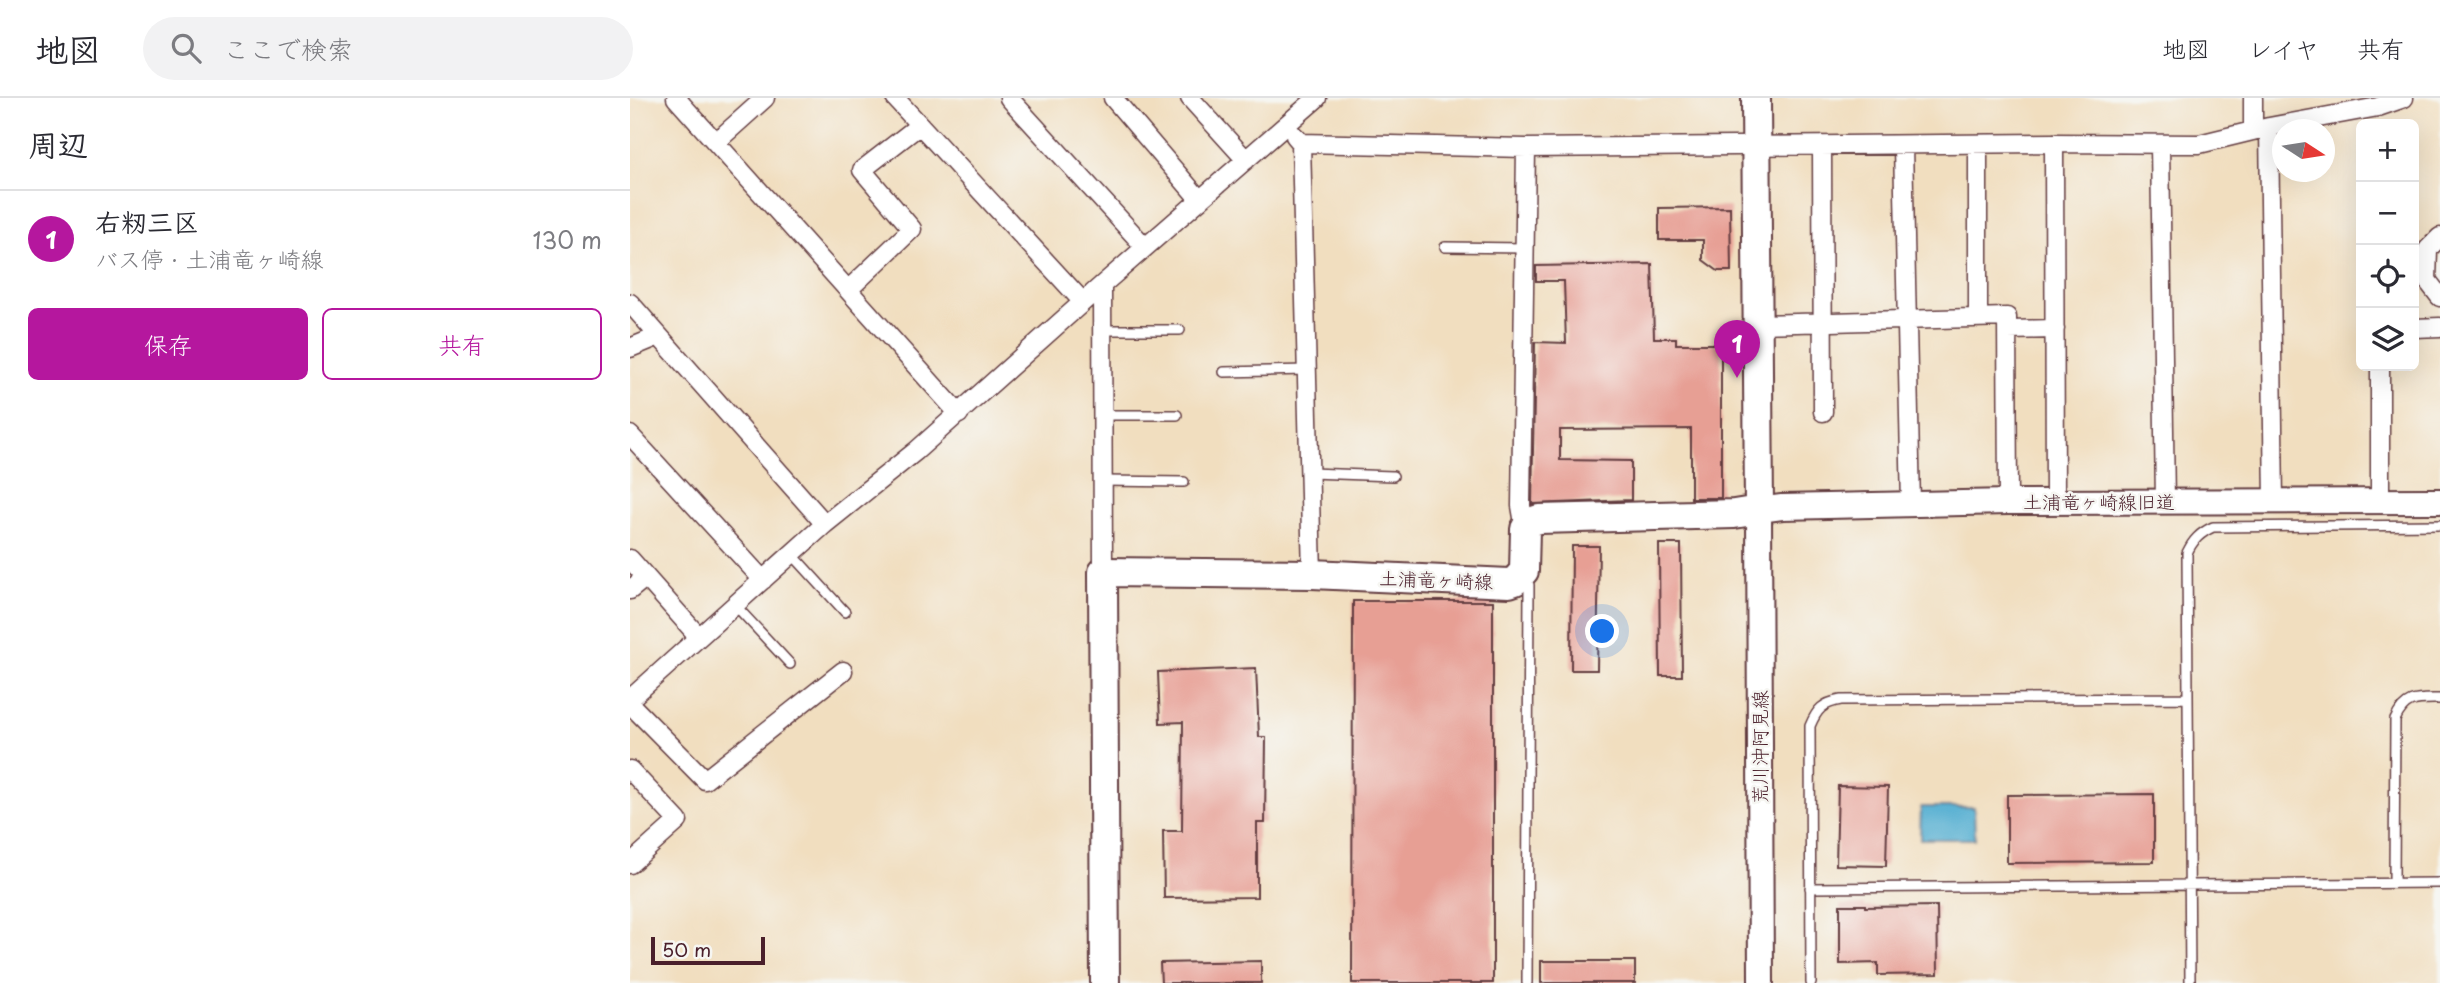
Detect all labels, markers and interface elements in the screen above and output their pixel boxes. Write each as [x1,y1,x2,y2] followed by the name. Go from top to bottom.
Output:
[143,17,633,80] search box
[35,23,101,73] text: 地図
[167,29,205,67] icon: search
[223,29,353,68] text: ここで検索
[2162,30,2210,66] text: 地図
[2248,30,2319,66] text: レイヤ
[2357,30,2405,66] text: 共有
[2272,119,2335,182] north arrow
[2356,119,2419,371] map controls
[2356,119,2419,182] button: +
[28,121,88,166] text: 周辺
[2356,182,2419,245] button: −
[95,202,199,241] text: 右籾三区
[46,222,57,257] text: 1
[532,222,602,257] text: 130 m
[95,241,324,276] text: バス停 · 土浦竜ヶ崎線
[2356,245,2419,308] button: locate
[28,308,308,380] button: 保存
[322,308,602,380] button: 共有
[2356,308,2419,371] button: layers
[1714,320,1760,378] pin: 1
[2023,487,2175,515] street label: 土浦竜ヶ崎線旧道
[1379,563,1493,595] street label: 土浦竜ヶ崎線
[1585,614,1619,648] your location
[1745,690,1773,804] street label: 荒川沖阿見線
[651,934,765,966] scale bar
[662,935,711,963] text: 50 m

